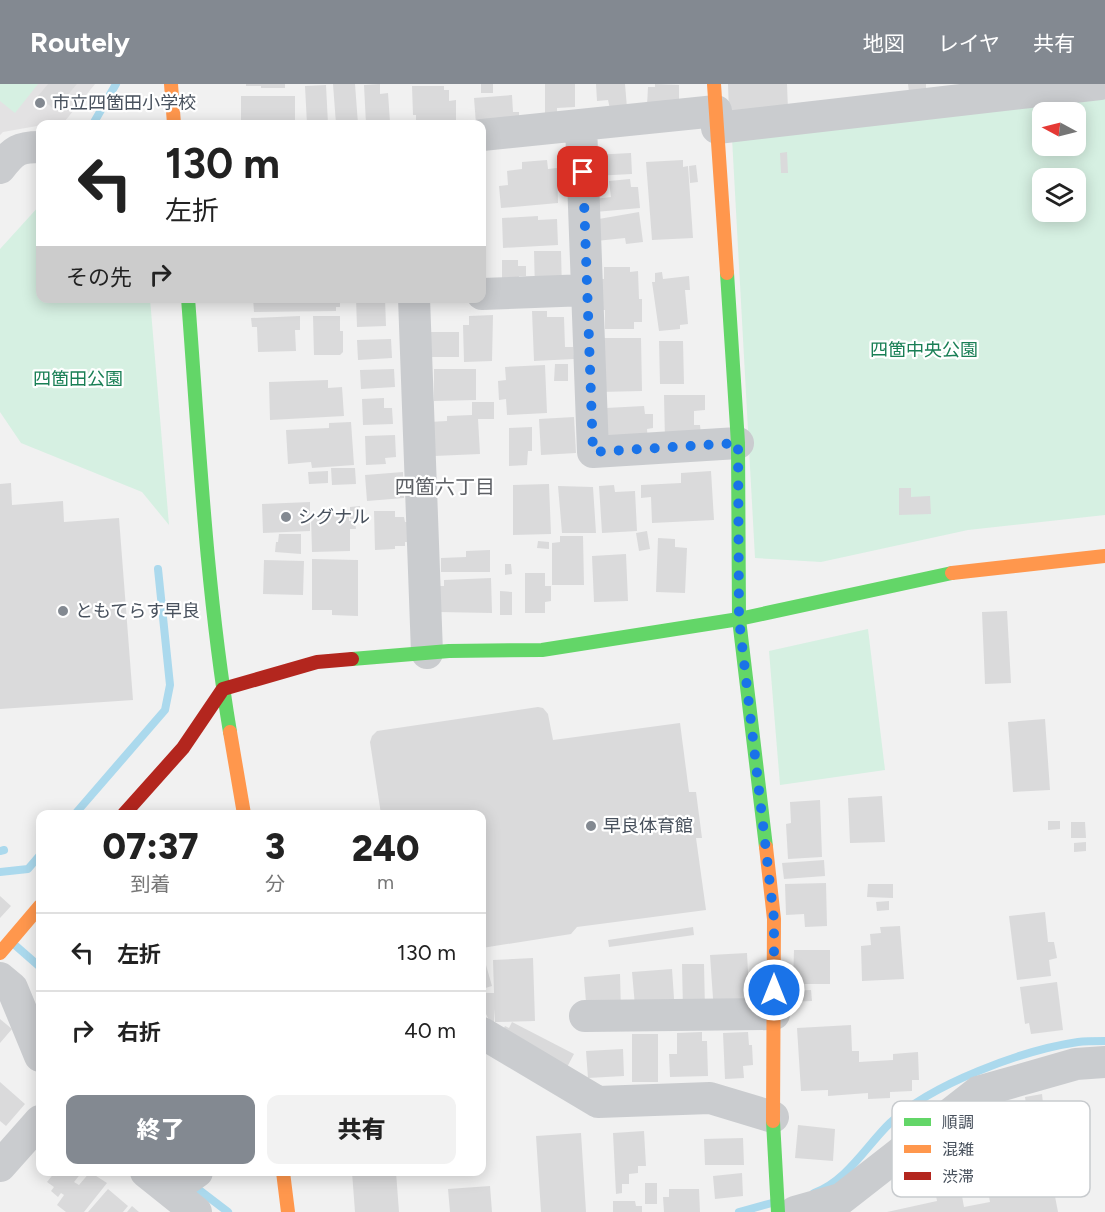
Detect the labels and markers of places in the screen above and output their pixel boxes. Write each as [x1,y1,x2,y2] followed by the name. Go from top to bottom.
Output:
[52,92,196,114] place label: 市立四箇田小学校
[33,96,47,110] marker: 市立四箇田小学校
[557,146,608,197] pin
[298,506,370,528] place label: シグナル
[279,510,293,524] marker: シグナル
[75,600,200,622] place label: ともてらす早良
[56,604,70,618] marker: ともてらす早良
[603,815,693,837] place label: 早良体育館
[584,819,598,833] marker: 早良体育館

